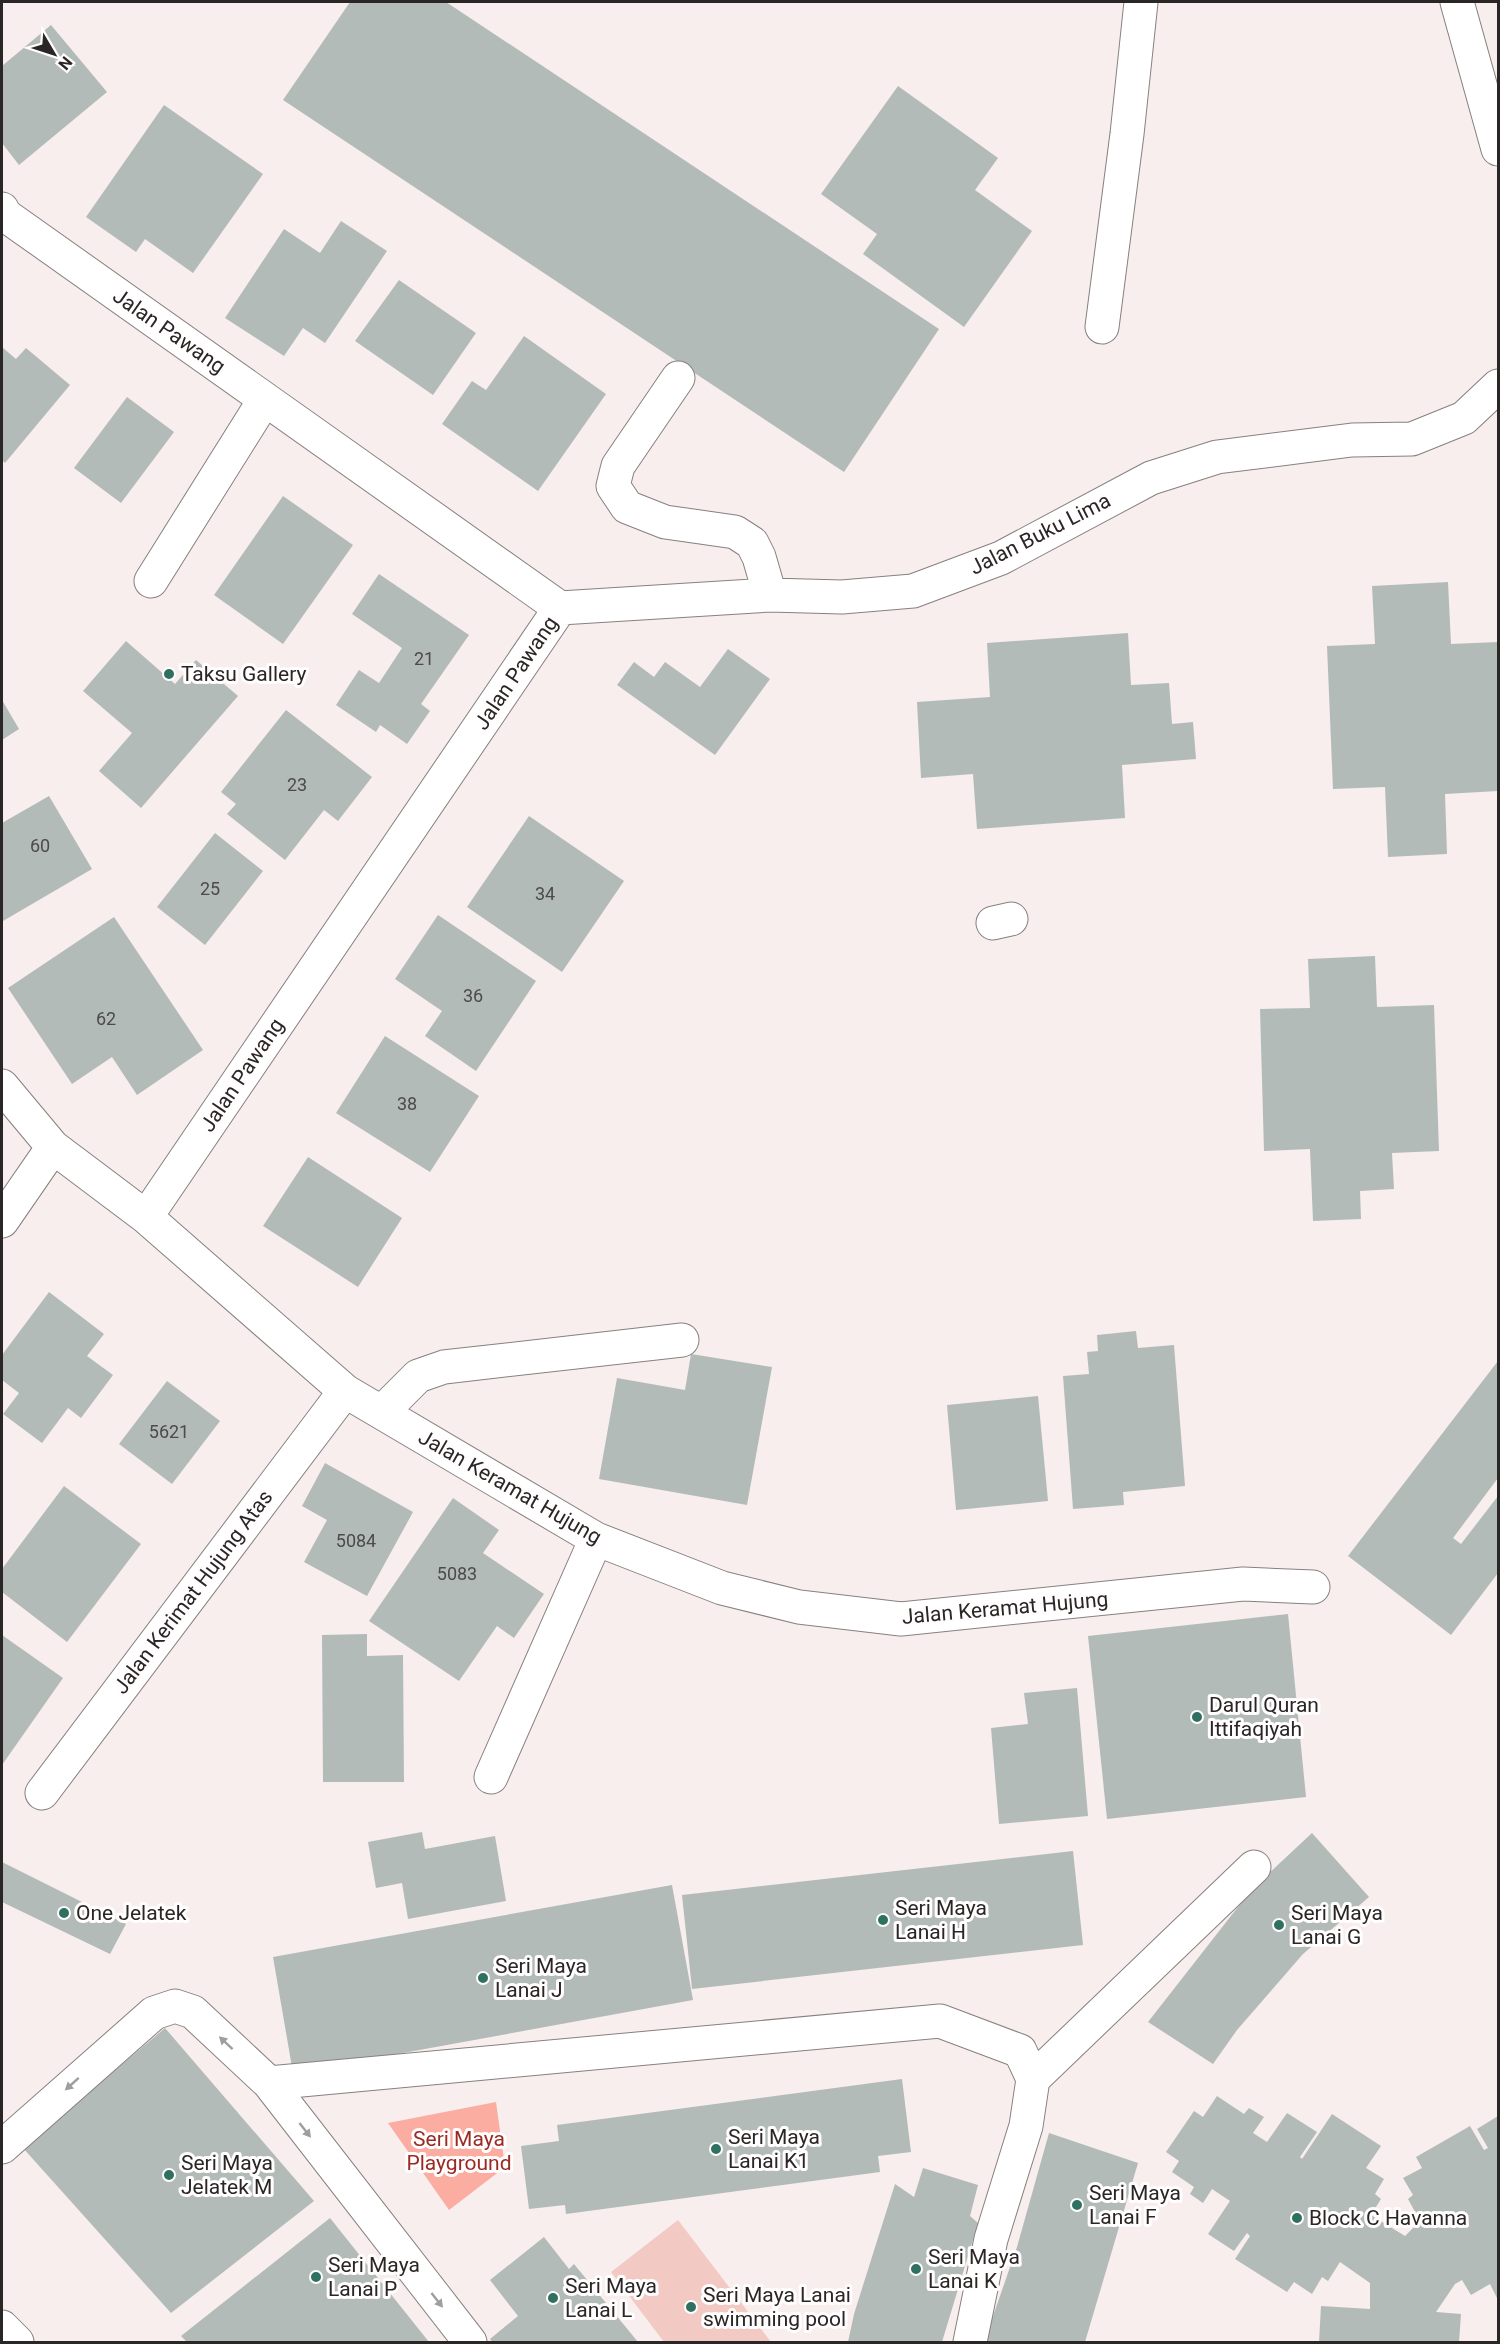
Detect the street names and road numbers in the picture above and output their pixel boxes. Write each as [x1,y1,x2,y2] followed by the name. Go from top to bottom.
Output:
[108,283,230,379] street label: Jalan Pawang
[966,488,1114,580] street label: Jalan Buku Lima
[469,612,563,734] street label: Jalan Pawang
[195,1014,289,1136] street label: Jalan Pawang
[414,1425,606,1549] street label: Jalan Keramat Hujung
[109,1485,277,1699] street label: Jalan Kerimat Hujung Atas
[901,1587,1109,1629] street label: Jalan Keramat Hujung

